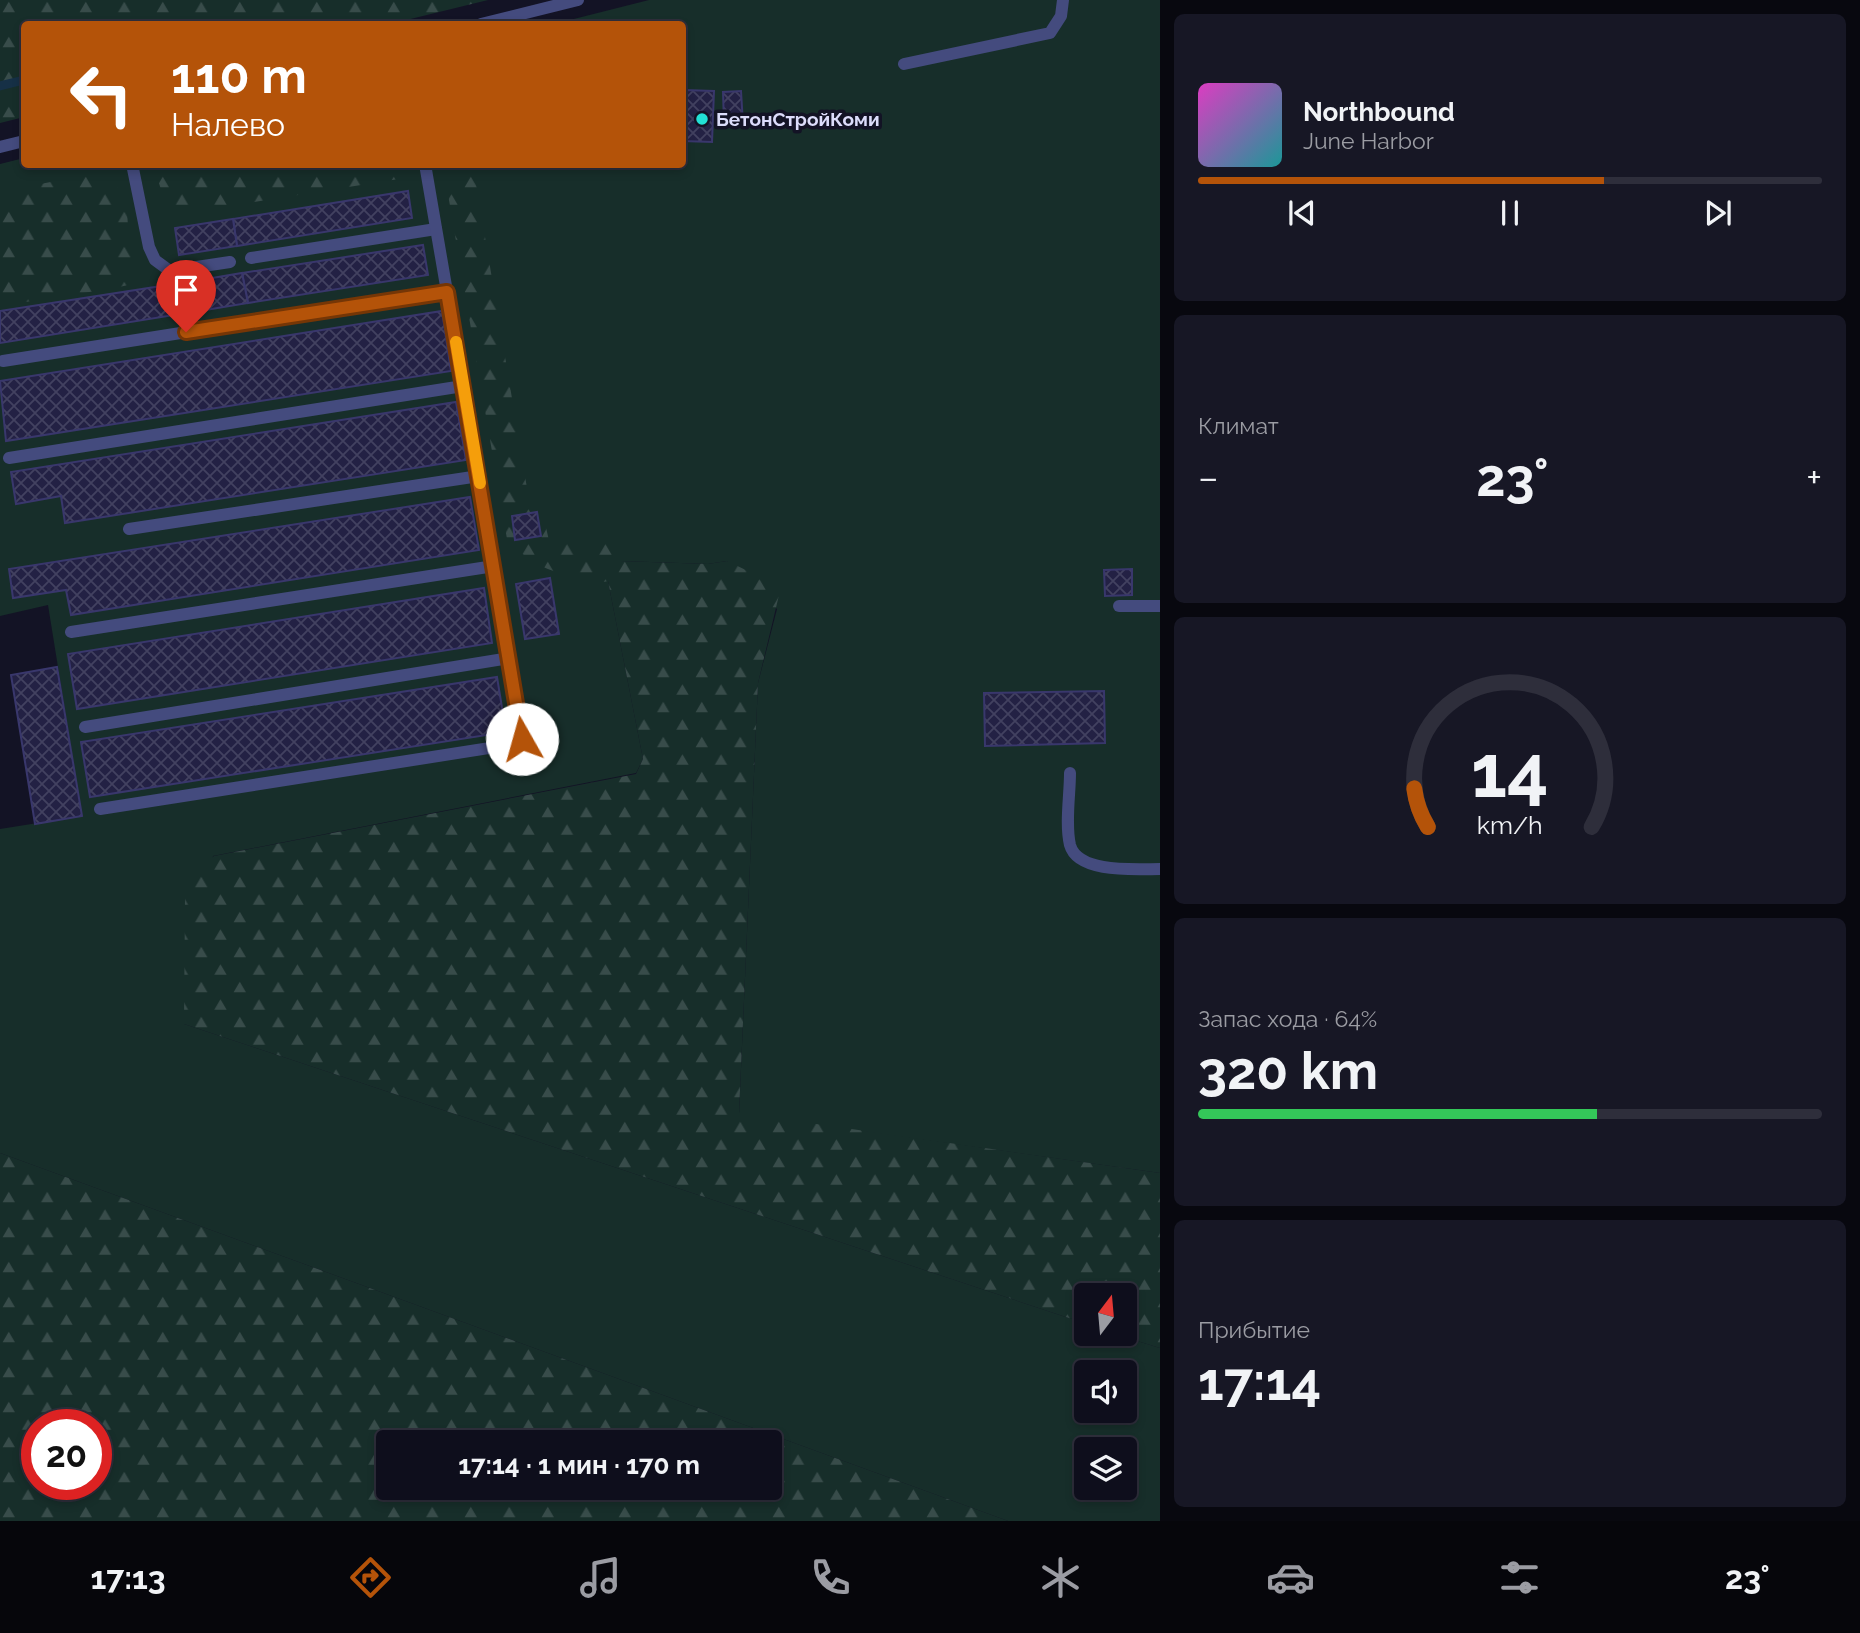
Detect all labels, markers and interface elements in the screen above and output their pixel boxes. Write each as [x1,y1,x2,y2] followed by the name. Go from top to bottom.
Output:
[171,47,307,104] text: 110 m
[56,49,147,140] icon: left
[1303,97,1455,127] text: Northbound
[171,106,285,143] text: Налево
[716,108,880,130] place label: БетонСтройКоми
[694,111,710,127] marker: БетонСтройКоми
[1303,127,1434,154] text: June Harbor
[1283,194,1321,232] icon: previous
[1491,194,1529,232] icon: pause
[1699,194,1737,232] icon: next
[156,260,216,332] pin
[167,271,205,309] icon: arrive
[1198,412,1279,439] text: Климат
[1476,447,1549,508] text: 23°
[1198,455,1218,500] text: −
[1806,455,1822,500] text: +
[485,702,559,776] position arrow
[1471,729,1549,814] text: 14
[1477,809,1543,839] text: km/h
[1198,1005,1377,1032] text: Запас хода · 64%
[1198,1040,1378,1101] text: 320 km
[1074,1283,1138,1346] north arrow
[1074,1283,1137,1500] map controls
[1198,1316,1310,1343] text: Прибытие
[1198,1351,1321,1412] text: 17:14
[1074,1360,1137,1423] button: sound
[21,1409,112,1500] speed limit sign: 20
[1074,1437,1137,1500] button: layers
[458,1450,700,1480] text: 17:14 · 1 мин · 170 m
[346,1553,395,1602] icon: directions
[576,1553,625,1602] icon: music
[806,1553,855,1602] icon: phone
[1036,1553,1085,1602] icon: climate
[1266,1553,1315,1602] icon: car
[1495,1553,1544,1602] icon: filters
[90,1559,166,1596] text: 17:13
[1725,1559,1770,1596] text: 23°

